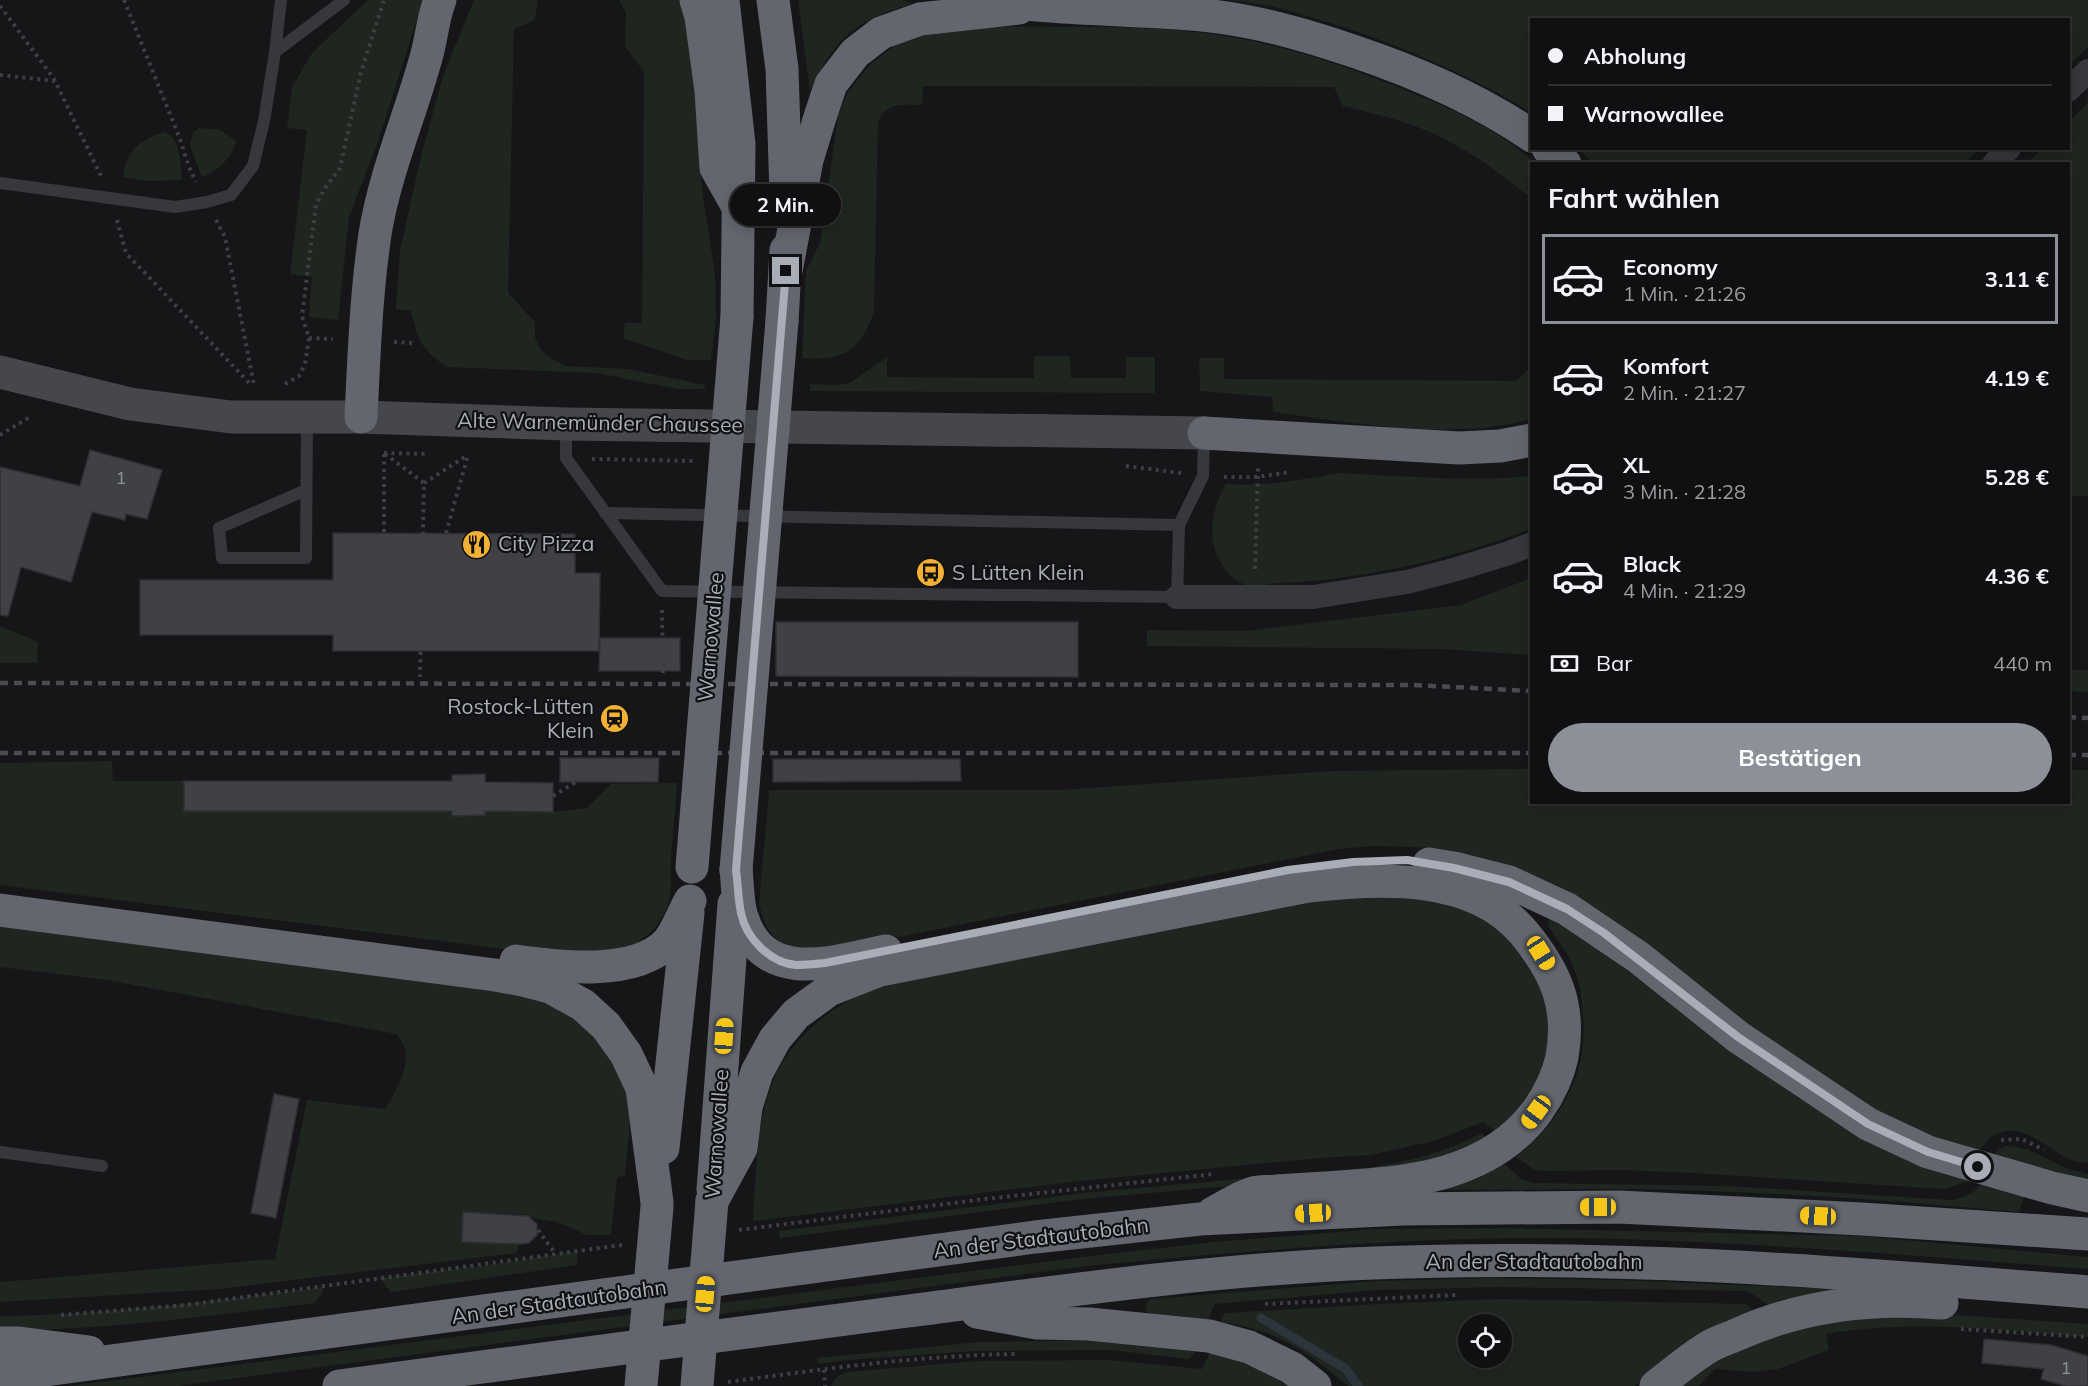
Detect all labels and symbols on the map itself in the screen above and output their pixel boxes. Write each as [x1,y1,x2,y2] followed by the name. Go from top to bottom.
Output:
[730,184,842,226] callout: 2 Min.
[772,257,799,284] route end
[457,407,743,437] street label: Alte Warnemünder Chaussee
[116,466,126,489] house number: 1
[461,528,493,560] restaurant icon: City Pizza
[498,530,594,556] place label: City Pizza
[915,557,947,589] bus stop icon: S Lütten Klein
[952,559,1085,585] place label: S Lütten Klein
[691,571,729,703] street label: Warnowallee
[447,693,594,743] place label: Rostock-Lütten Klein
[599,703,631,735] station icon: Rostock-Lütten Klein
[1524,933,1558,973] car
[714,1017,734,1055] car
[698,1068,734,1200] street label: Warnowallee
[1518,1092,1554,1132] car
[1964,1153,1991,1180] route start
[1580,1198,1616,1216] car
[1295,1203,1331,1223] car
[1800,1206,1836,1226] car
[932,1211,1150,1263] street label: An der Stadtautobahn
[1425,1248,1643,1274] street label: An der Stadtautobahn
[450,1273,668,1329] street label: An der Stadtautobahn
[694,1275,716,1313] car
[2061,1356,2071,1379] house number: 1

